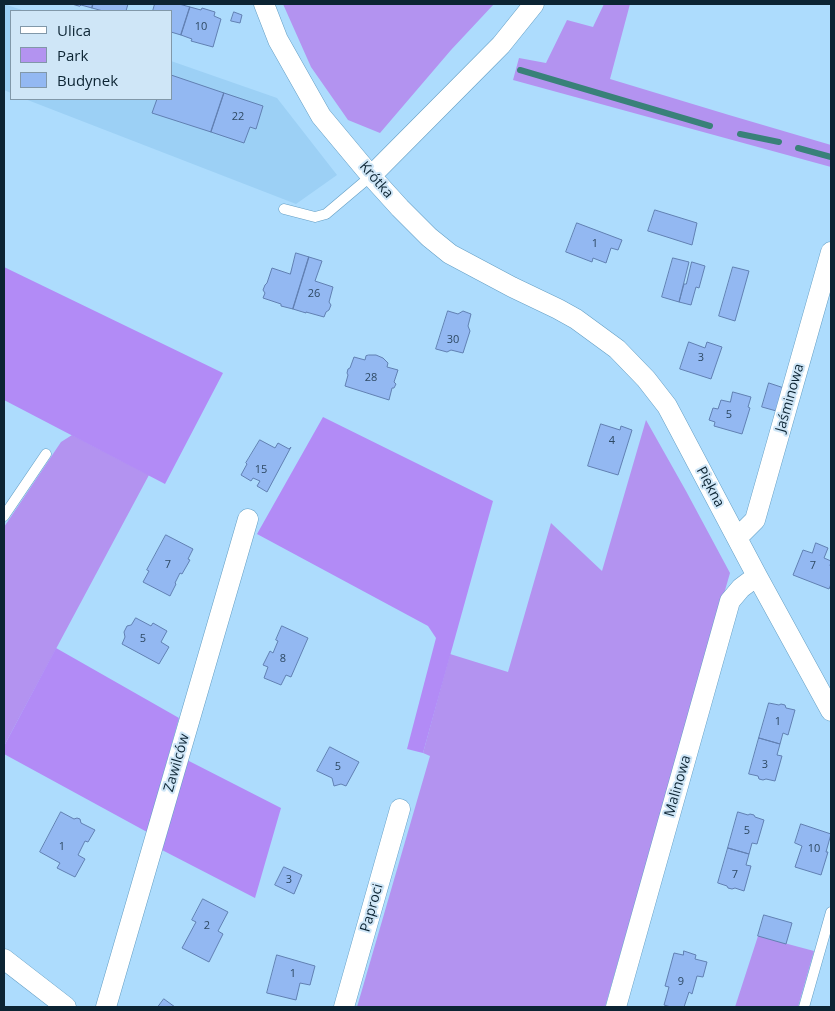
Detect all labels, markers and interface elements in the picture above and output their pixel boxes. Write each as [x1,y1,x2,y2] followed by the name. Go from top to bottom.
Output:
[10,10,172,100] legend
[57,20,91,40] text: Ulica
[195,20,207,34] house number: 10
[57,45,88,65] text: Park
[57,70,118,90] text: Budynek
[232,110,244,124] house number: 22
[356,158,396,202] street label: Krótka
[592,237,598,251] house number: 1
[308,287,320,301] house number: 26
[447,333,459,347] house number: 30
[698,351,704,365] house number: 3
[772,362,808,434] street label: Jaśminowa
[365,371,377,385] house number: 28
[726,408,732,422] house number: 5
[609,434,615,448] house number: 4
[255,463,267,477] house number: 15
[692,464,728,510] street label: Piękna
[165,558,171,572] house number: 7
[810,559,816,573] house number: 7
[140,632,146,646] house number: 5
[280,652,286,666] house number: 8
[775,715,781,729] house number: 1
[161,732,193,794] street label: Zawilców
[661,753,695,819] street label: Malinowa
[762,758,768,772] house number: 3
[335,760,341,774] house number: 5
[744,824,750,838] house number: 5
[59,840,65,854] house number: 1
[808,842,820,856] house number: 10
[732,868,738,882] house number: 7
[286,873,292,887] house number: 3
[357,882,387,934] street label: Paproci
[204,919,210,933] house number: 2
[290,967,296,981] house number: 1
[678,975,684,989] house number: 9

